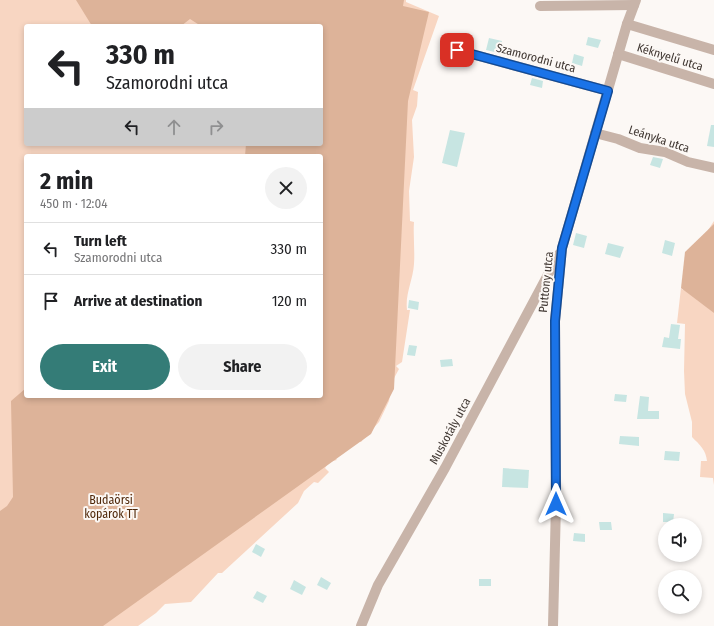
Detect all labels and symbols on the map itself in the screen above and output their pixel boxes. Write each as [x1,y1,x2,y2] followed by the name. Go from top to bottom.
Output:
[440,33,474,67] pin
[635,40,705,74] street label: Kéknyelű utca
[495,41,577,75] street label: Szamorodni utca
[627,123,691,155] street label: Leányka utca
[536,251,556,313] street label: Puttony utca
[427,395,473,467] street label: Muskotály utca
[535,483,577,525] position arrow
[84,493,138,521] park label: Budaörsi kopárok TT

